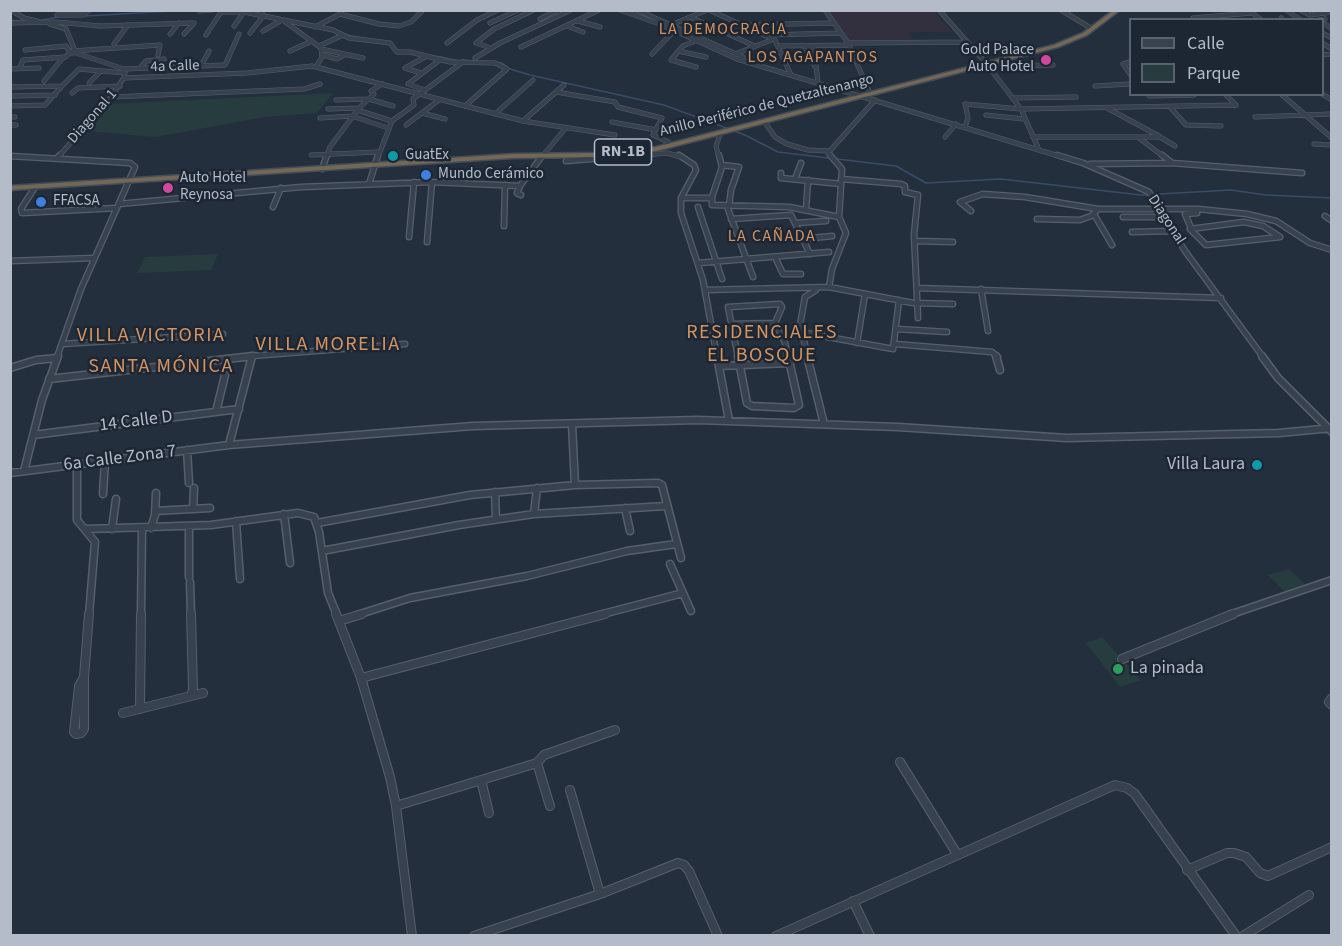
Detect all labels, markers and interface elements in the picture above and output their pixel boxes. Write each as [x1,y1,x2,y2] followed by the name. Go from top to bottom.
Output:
[1129,18,1324,96] legend
[659,20,787,40] district label: LA DEMOCRACIA
[1187,31,1224,56] text: Calle
[961,42,1034,77] place label: Gold Palace Auto Hotel
[748,48,878,68] district label: LOS AGAPANTOS
[1039,53,1053,67] marker: Gold Palace Auto Hotel
[150,57,200,77] street label: 4a Calle
[1187,61,1240,86] text: Parque
[658,71,876,141] street label: Anillo Periférico de Quetzaltenango
[65,86,121,148] street label: Diagonal 1
[594,139,652,165] road number: RN-1B
[405,147,449,165] place label: GuatEx
[386,149,400,163] marker: GuatEx
[438,166,544,184] place label: Mundo Cerámico
[419,168,433,182] marker: Mundo Cerámico
[180,170,246,205] place label: Auto Hotel Reynosa
[161,181,175,195] marker: Auto Hotel Reynosa
[1143,192,1189,248] street label: Diagonal
[53,193,100,211] place label: FFACSA
[34,195,48,209] marker: FFACSA
[728,227,816,247] district label: LA CAÑADA
[686,322,838,369] district label: RESIDENCIALES EL BOSQUE
[77,325,225,349] district label: VILLA VICTORIA
[256,334,400,358] district label: VILLA MORELIA
[88,356,234,380] district label: SANTA MÓNICA
[98,407,174,437] street label: 14 Calle D
[62,441,178,477] street label: 6a Calle Zona 7
[1167,454,1245,476] place label: Villa Laura
[1250,458,1264,472] marker: Villa Laura
[1130,658,1204,680] place label: La pinada
[1111,662,1125,676] marker: La pinada

